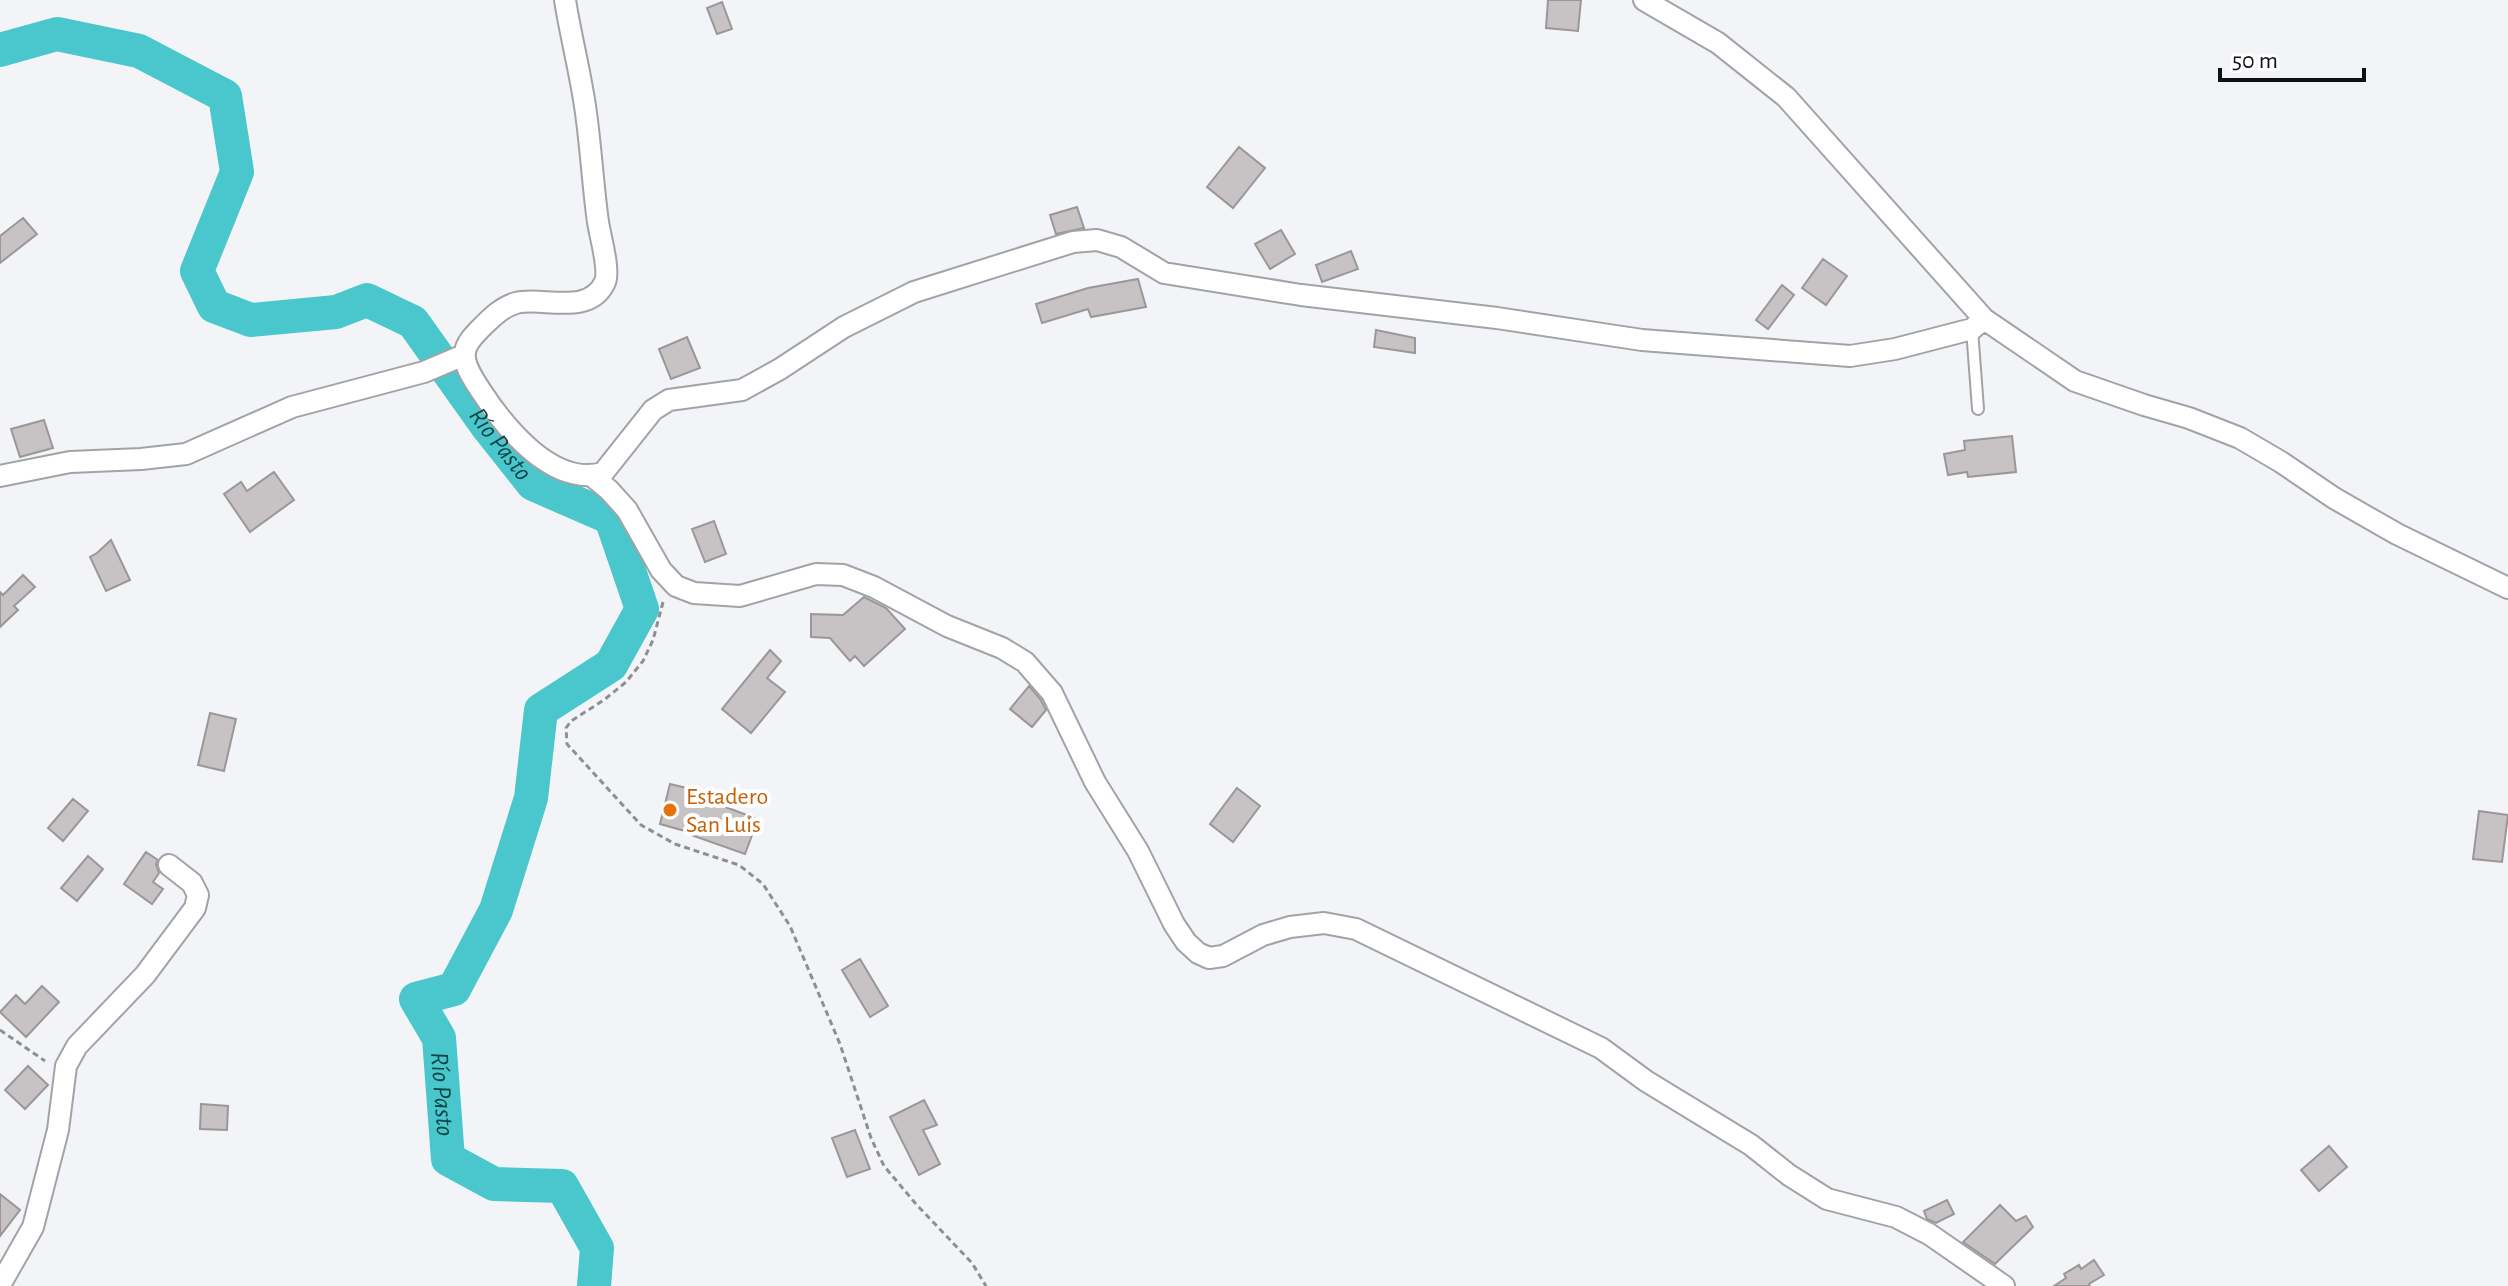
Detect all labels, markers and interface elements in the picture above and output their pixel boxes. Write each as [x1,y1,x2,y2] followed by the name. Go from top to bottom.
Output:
[2220,32,2364,82] scale bar
[2232,49,2278,73] text: 50 m
[464,403,537,485] water label: Río Pasto
[686,785,768,837] place label: Estadero San Luis
[661,801,679,819] marker: Estadero San Luis
[426,1051,458,1137] water label: Río Pasto

